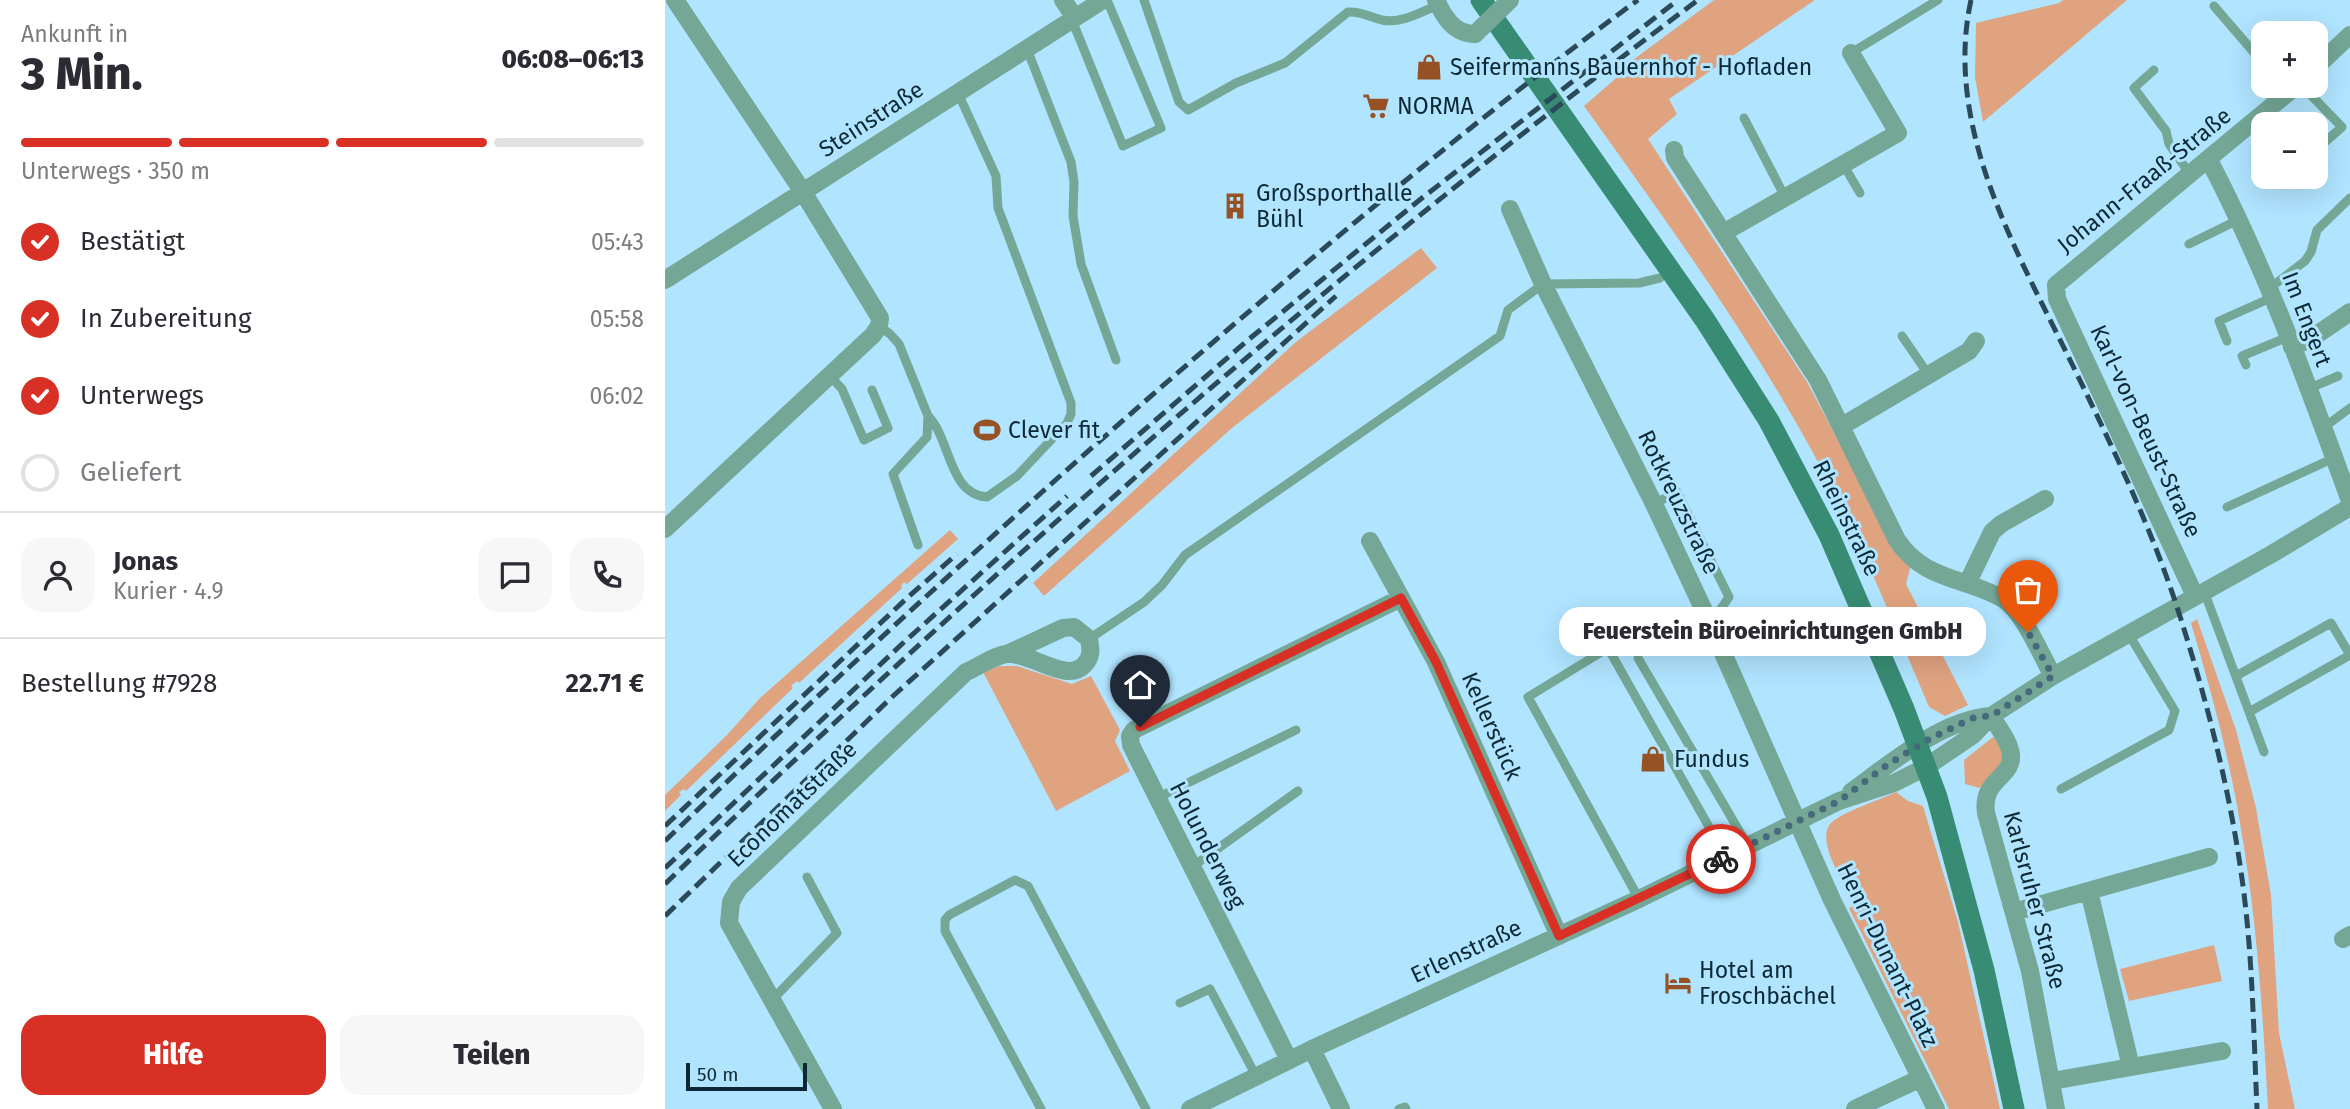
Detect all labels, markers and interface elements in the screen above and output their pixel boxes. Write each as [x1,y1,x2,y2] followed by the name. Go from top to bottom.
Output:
[21,20,128,48] text: Ankunft in
[2251,21,2328,189] map controls
[2251,21,2328,98] button: +
[501,44,644,75] text: 06:08–06:13
[21,46,142,101] text: 3 Min.
[1414,52,1444,82] shop icon: Seifermanns Bauernhof - Hofladen
[1450,53,1812,81] place label: Seifermanns Bauernhof - Hofladen
[814,75,928,163] street label: Steinstraße
[1361,91,1391,121] supermarket icon: NORMA
[1397,92,1474,120] place label: NORMA
[2051,101,2237,259] street label: Johann-Fraaß-Straße
[2251,112,2328,189] button: −
[21,157,210,185] text: Unterwegs · 350 m
[1256,179,1412,233] place label: Großsporthalle Bühl
[1220,191,1250,221] building icon: Großsporthalle Bühl
[21,223,59,261] icon: check
[80,226,185,257] text: Bestätigt
[591,228,644,256] text: 05:43
[2276,268,2338,371] street label: Im Engert
[21,300,59,338] icon: check
[80,303,252,334] text: In Zubereitung
[590,305,644,333] text: 05:58
[2084,320,2208,542] street label: Karl-von-Beust-Straße
[21,377,59,415] icon: check
[80,380,204,411] text: Unterwegs
[589,382,644,410] text: 06:02
[972,415,1002,445] sports icon: Clever fit
[1008,416,1101,444] place label: Clever fit
[1632,425,1726,579] street label: Rotkreuzstraße
[1807,455,1887,581] street label: Rheinstraße
[80,457,182,488] text: Geliefert
[21,538,95,612] button: person
[478,538,552,612] button: chat
[570,538,644,612] button: phone
[113,546,178,577] text: Jonas
[1998,560,2058,632] pin
[2009,571,2047,609] icon: bag
[113,577,223,605] text: Kurier · 4.9
[1559,608,1986,656] callout: Feuerstein Büroeinrichtungen GmbH
[1583,617,1962,645] text: Feuerstein Büroeinrichtungen GmbH
[1110,655,1170,727] pin
[1121,666,1159,704] icon: home
[21,668,217,699] text: Bestellung #7928
[565,668,644,699] text: 22.71 €
[1456,668,1528,785] street label: Kellerstück
[721,735,863,873] street label: Economatstraße
[1638,744,1668,774] shop icon: Fundus
[1674,745,1749,773] place label: Fundus
[1164,777,1252,913] street label: Holunderweg
[1998,808,2072,992] street label: Karlsruher Straße
[1686,824,1756,894] courier
[1702,840,1740,878] icon: bike
[1831,858,1945,1052] street label: Henri-Dunant-Platz
[1406,913,1526,989] street label: Erlenstraße
[1699,956,1836,1010] place label: Hotel am Froschbächel
[1663,968,1693,998] hotel icon: Hotel am Froschbächel
[21,1015,326,1095] button: Hilfe
[340,1015,644,1095] button: Teilen
[686,1060,807,1092] scale bar
[697,1063,738,1086] text: 50 m

